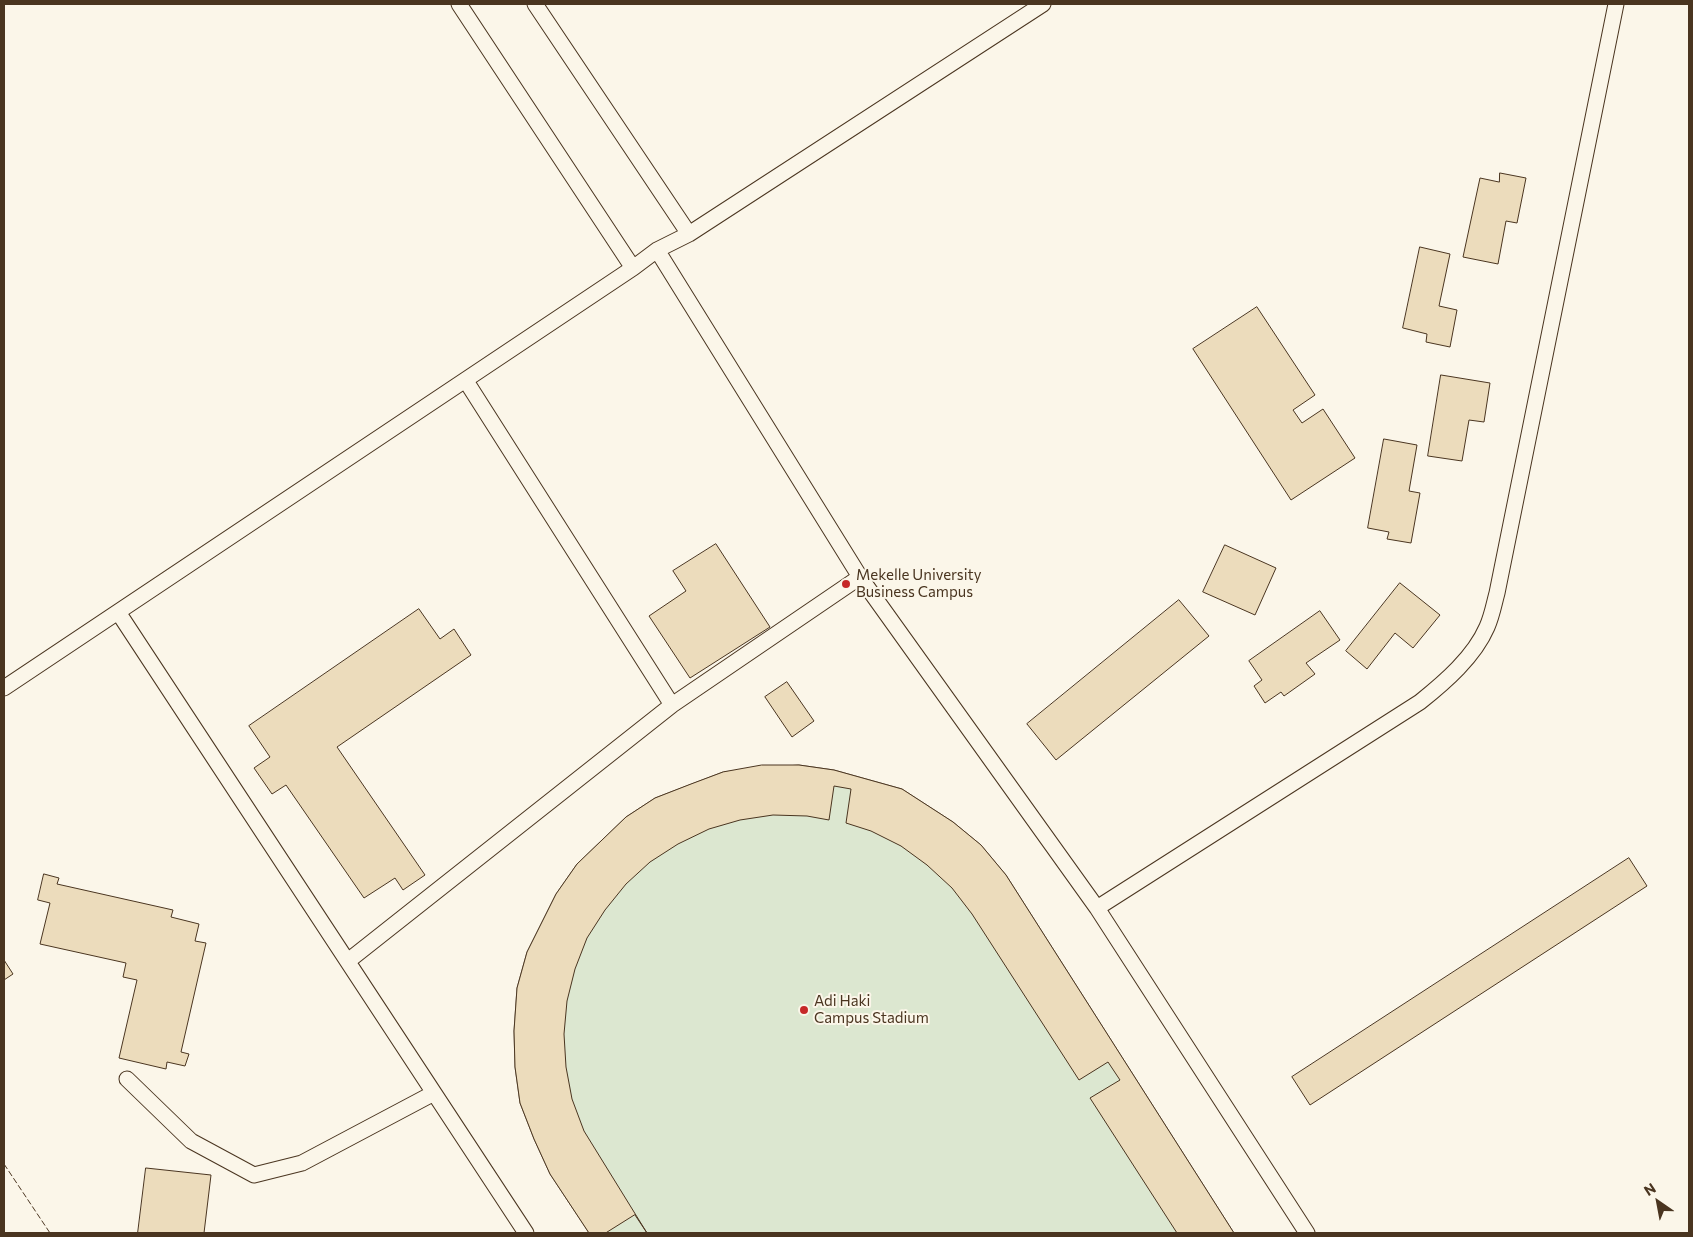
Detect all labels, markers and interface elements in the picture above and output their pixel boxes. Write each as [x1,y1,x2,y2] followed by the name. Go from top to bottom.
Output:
[856,566,981,601] place label: Mekelle University Business Campus
[840,578,852,590] marker: Mekelle University Business Campus
[814,992,929,1027] place label: Adi Haki Campus Stadium
[798,1004,810,1016] marker: Adi Haki Campus Stadium
[1633,1177,1683,1227] north arrow
[1641,1179,1659,1199] text: N

